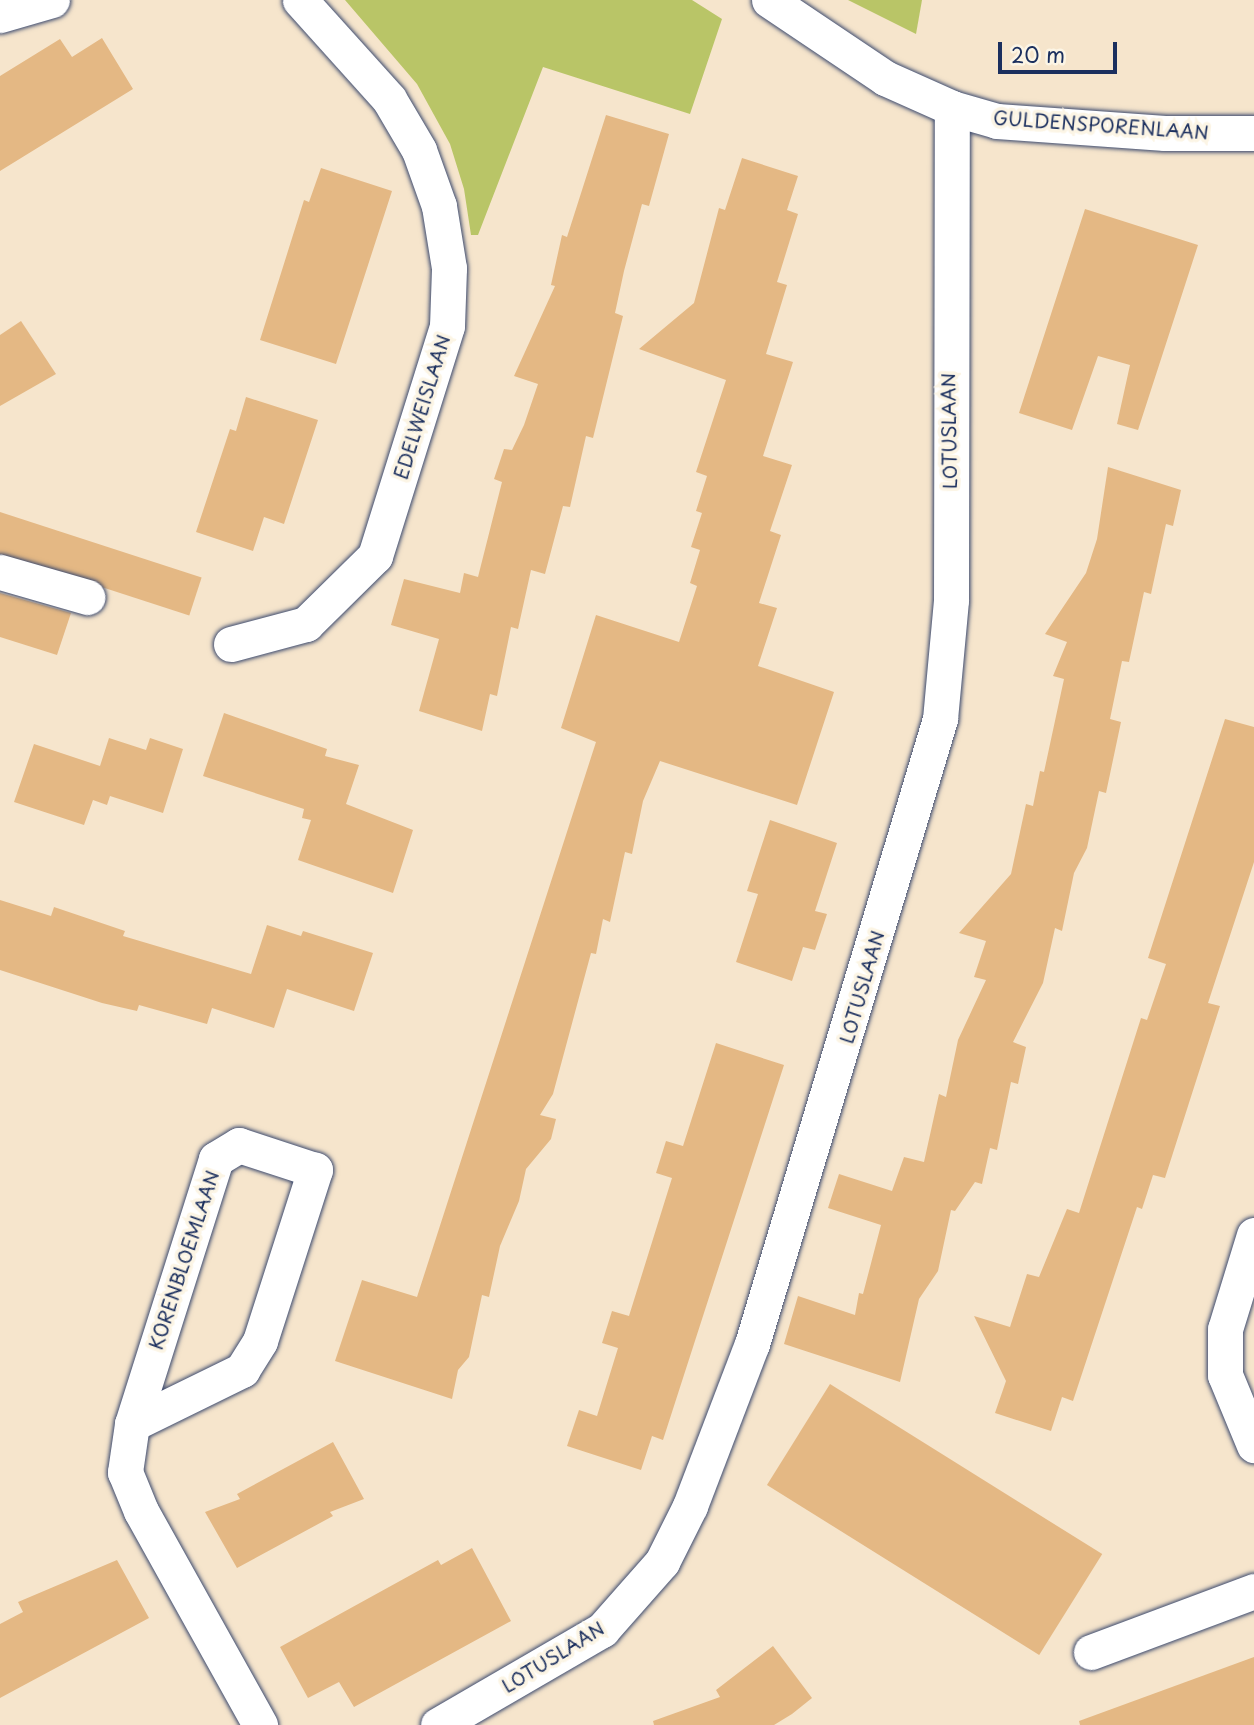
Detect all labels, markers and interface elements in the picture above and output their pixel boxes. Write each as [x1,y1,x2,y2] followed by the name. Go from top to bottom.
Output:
[1002,28,1121,72] scale bar
[1011,38,1065,70] text: 20 m
[992,106,1210,144] street label: GULDENSPORENLAAN
[389,332,455,482] street label: EDELWEISLAAN
[937,373,961,489] street label: LOTUSLAAN
[835,928,889,1046] street label: LOTUSLAAN
[144,1168,224,1352] street label: KORENBLOEMLAAN
[498,1617,608,1697] street label: LOTUSLAAN

